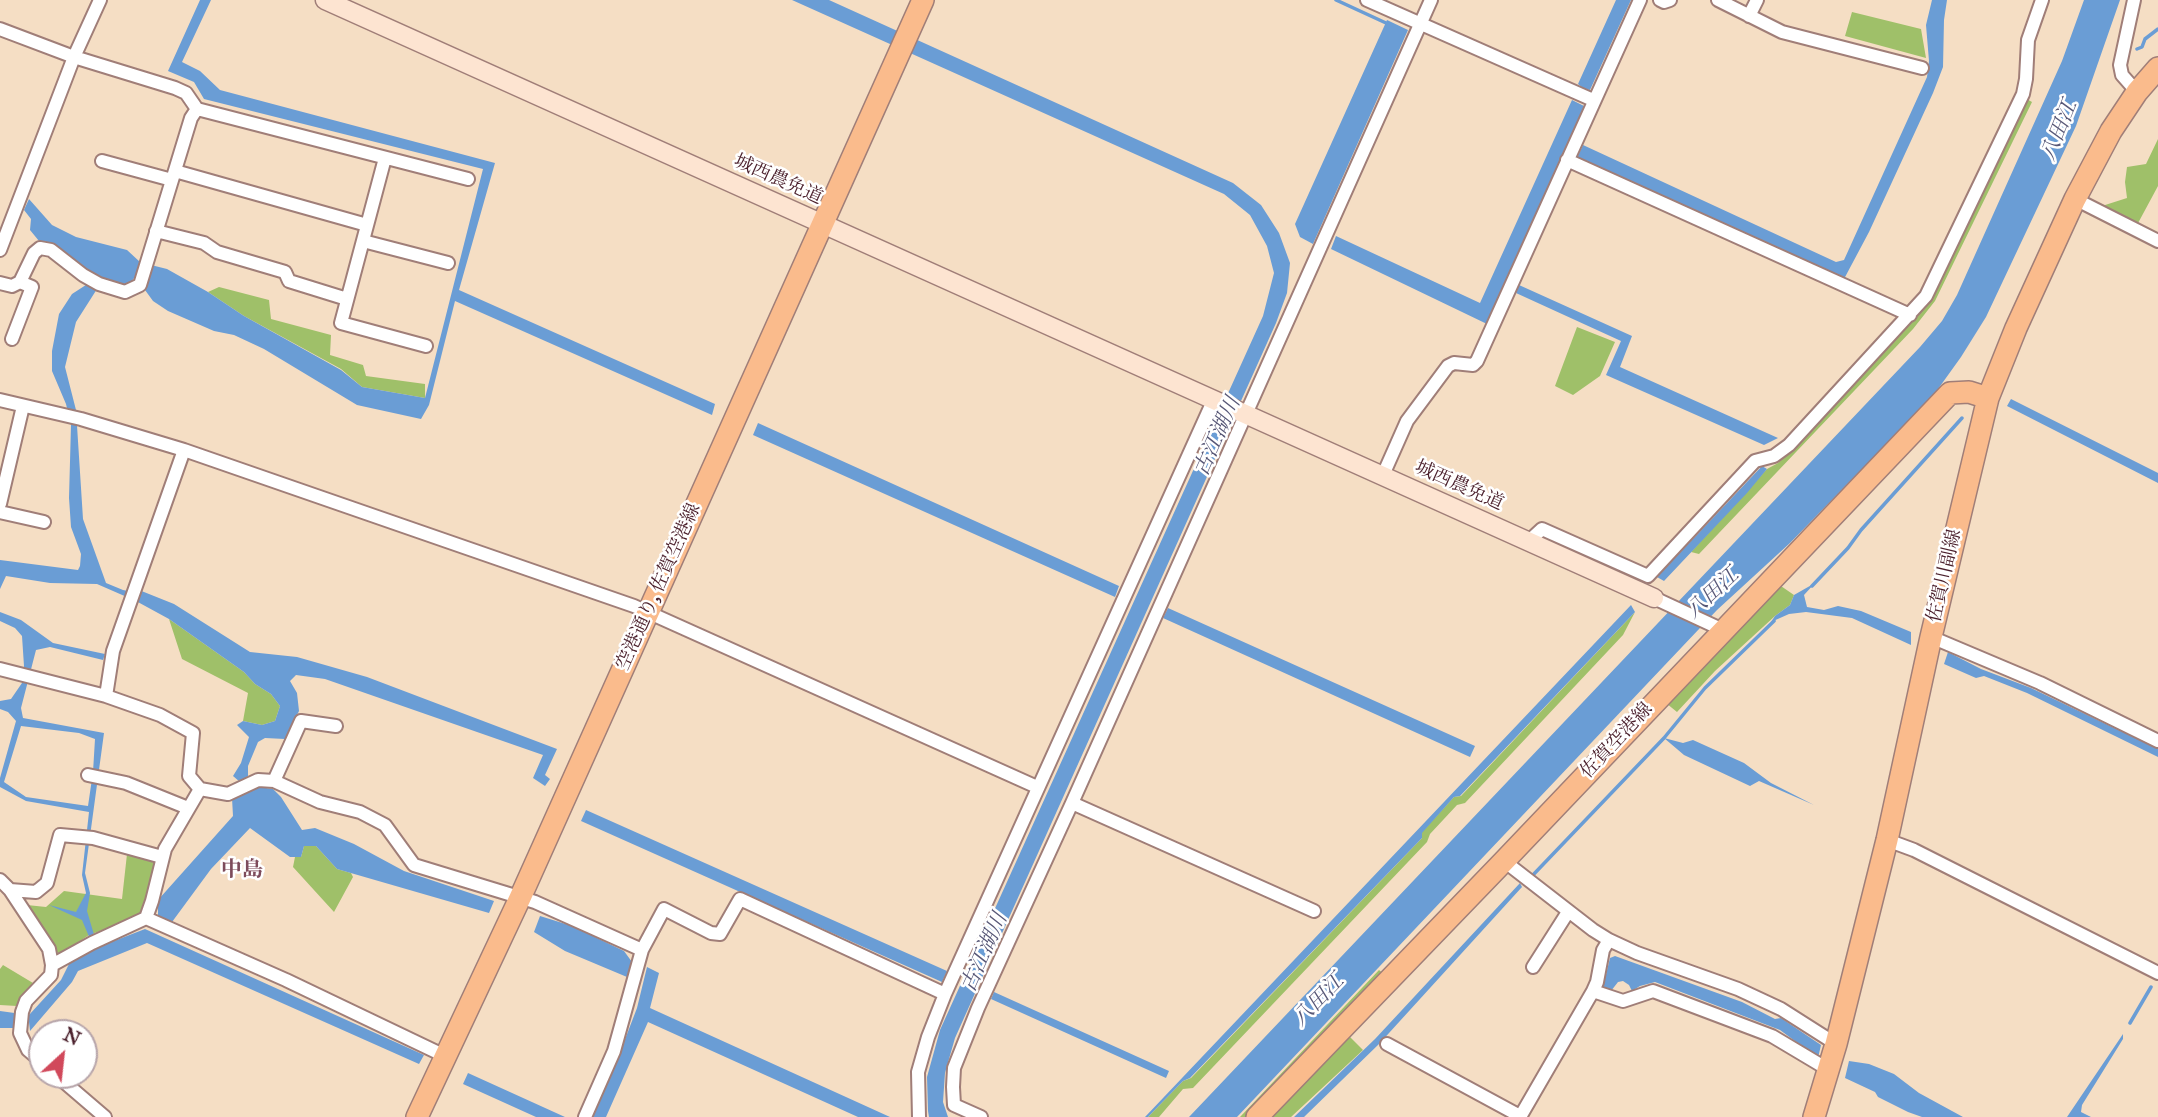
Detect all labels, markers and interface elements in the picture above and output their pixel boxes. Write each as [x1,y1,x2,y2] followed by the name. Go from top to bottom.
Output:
[2037,97,2083,165] water label: 八田江
[730,150,826,210] street label: 城西農免道
[1189,394,1247,480] water label: 古江湖川
[1411,456,1507,516] street label: 城西農免道
[612,500,706,674] street label: 空港通り, 佐賀空港線
[1923,527,1967,625] street label: 佐賀川副線
[1681,563,1745,625] water label: 八田江
[1576,698,1658,784] street label: 佐賀空港線
[221,858,263,884] district label: 中島
[956,910,1014,996] water label: 古江湖川
[1288,970,1350,1032] water label: 八田江
[28,1019,98,1089] north arrow
[59,1023,84,1051] text: N

